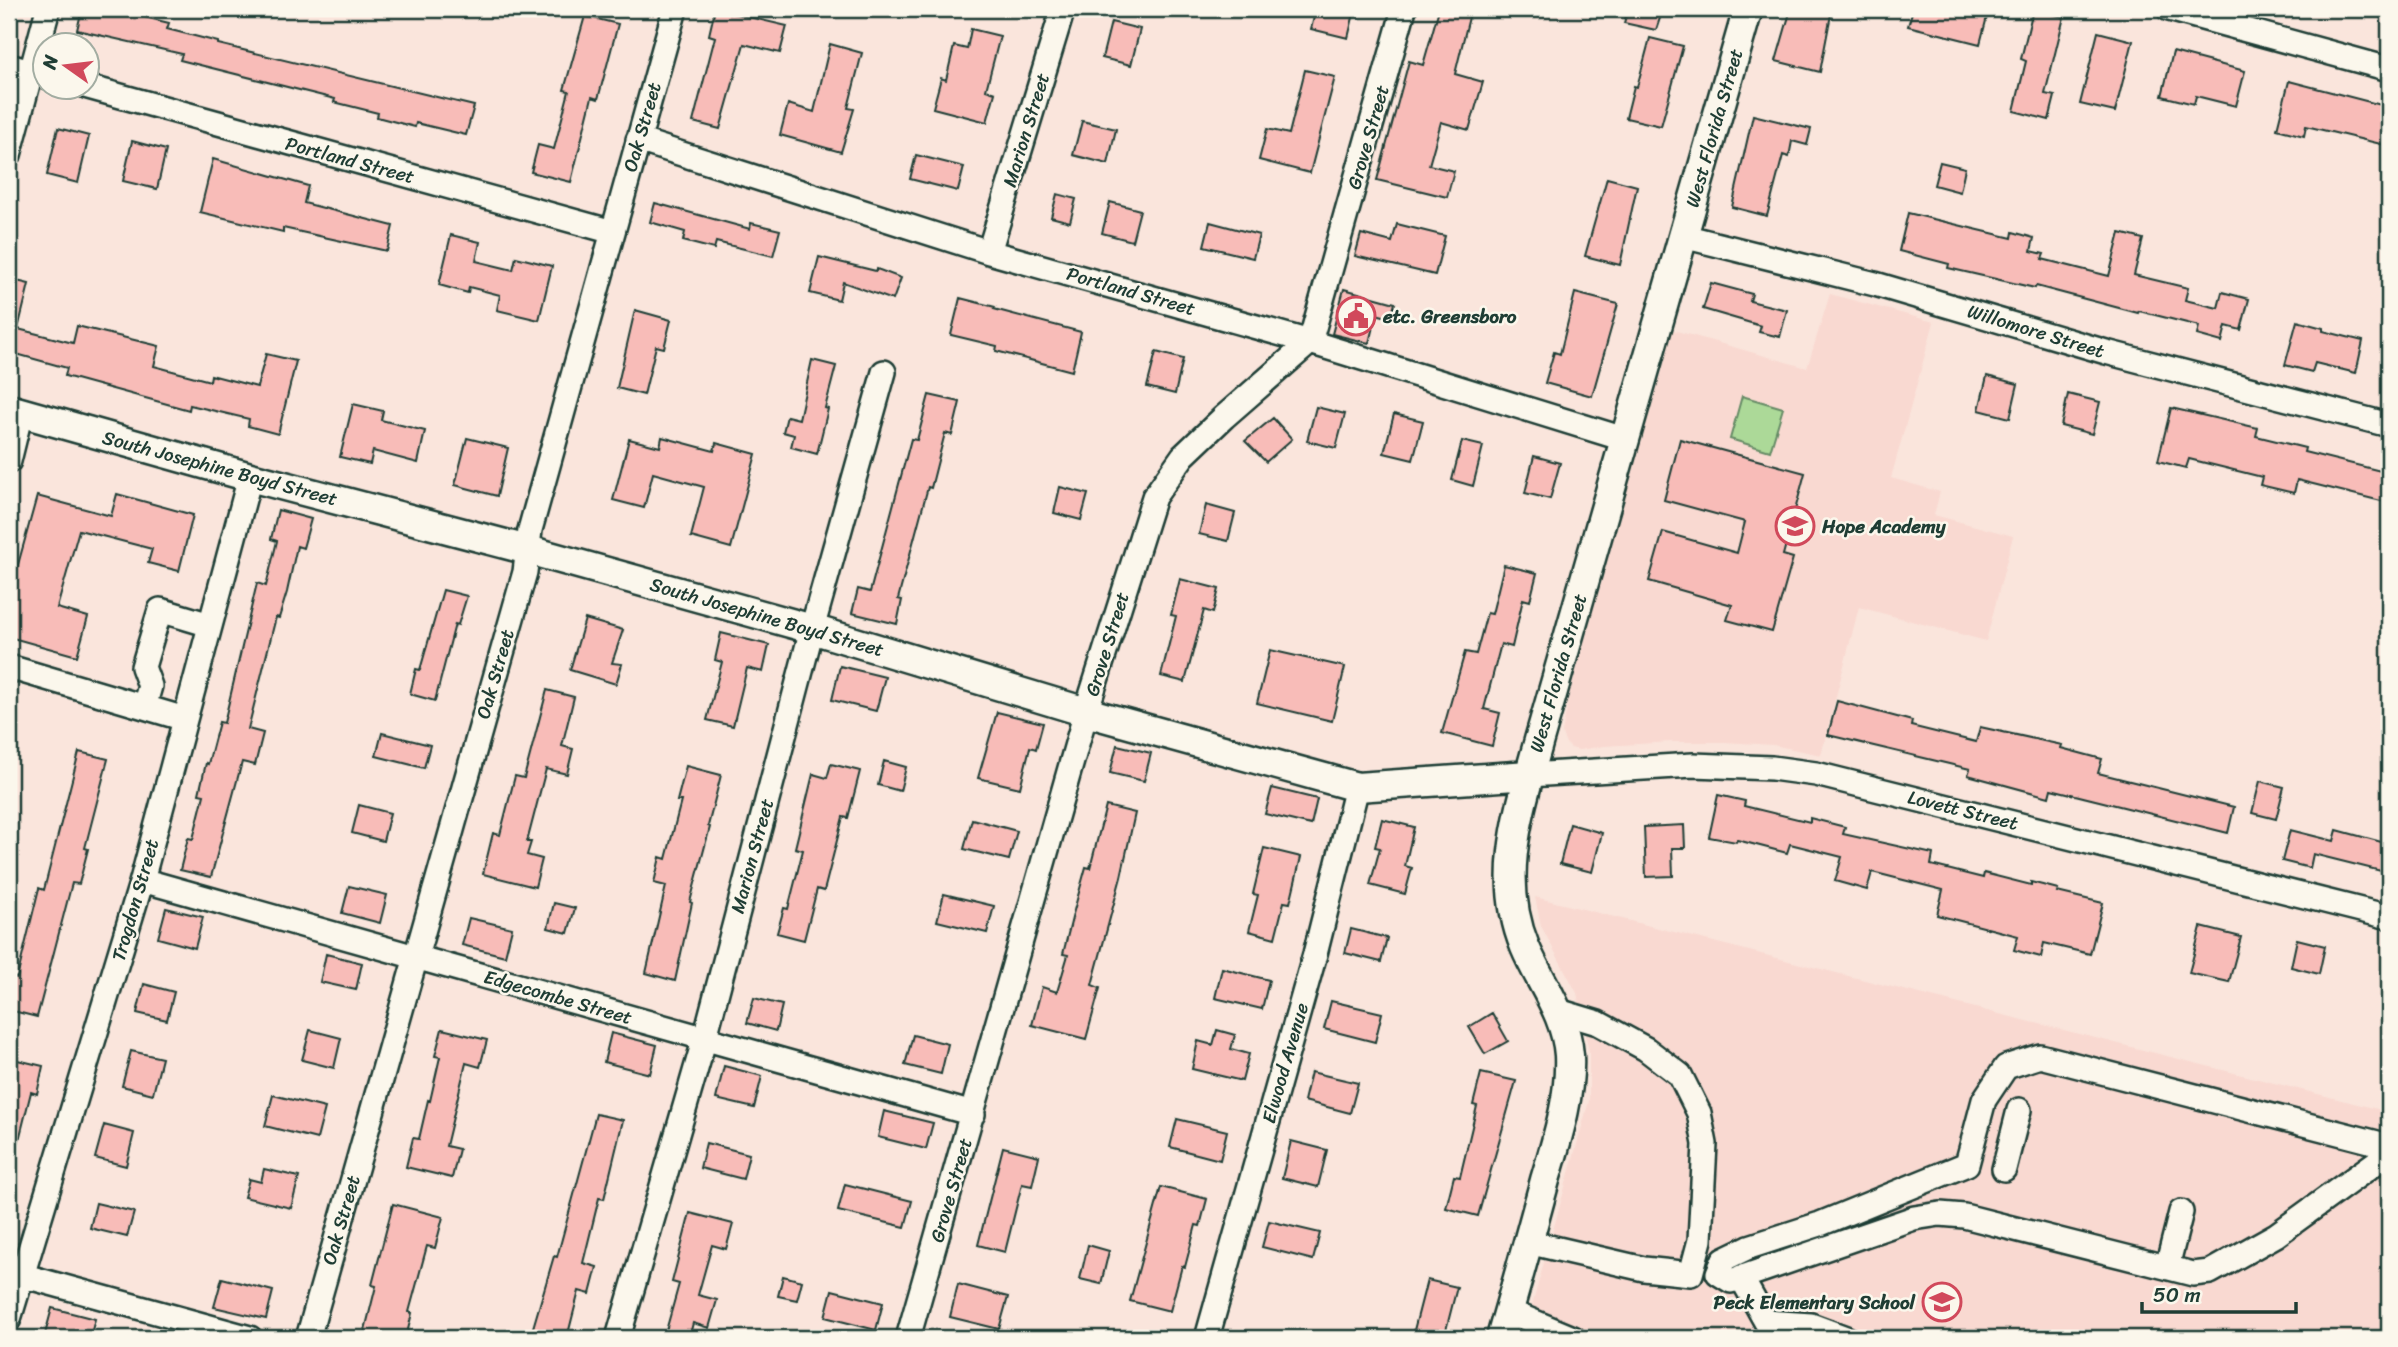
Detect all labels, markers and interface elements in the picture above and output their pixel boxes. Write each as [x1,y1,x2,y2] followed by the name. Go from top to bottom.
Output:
[32,32,102,102] north arrow
[1676,45,1752,211] street label: West Florida Street
[32,51,68,73] text: N
[993,69,1059,191] street label: Marion Street
[613,78,671,176] street label: Oak Street
[1337,81,1399,193] street label: Grove Street
[282,127,418,193] street label: Portland Street
[1063,257,1199,325] street label: Portland Street
[1963,294,2109,368] street label: Willomore Street
[1335,295,1377,337] public building icon: etc. Greensboro
[1382,300,1517,333] place label: etc. Greensboro
[99,421,341,515] street label: South Josephine Boyd Street
[1774,505,1816,547] school or university icon: Hope Academy
[1821,510,1947,543] place label: Hope Academy
[646,568,888,666] street label: South Josephine Boyd Street
[1076,588,1138,700] street label: Grove Street
[1520,590,1596,756] street label: West Florida Street
[466,625,524,723] street label: Oak Street
[1904,780,2022,840] street label: Lovett Street
[721,795,783,917] street label: Marion Street
[102,835,168,965] street label: Trogdon Street
[480,960,636,1034] street label: Edgecombe Street
[1252,999,1318,1127] street label: Elwood Avenue
[920,1134,982,1246] street label: Grove Street
[312,1171,370,1269] street label: Oak Street
[2142,1270,2296,1314] scale bar
[2153,1276,2201,1314] text: 50 m
[1921,1281,1963,1323] school or university icon: Peck Elementary School
[1714,1286,1917,1319] place label: Peck Elementary School

